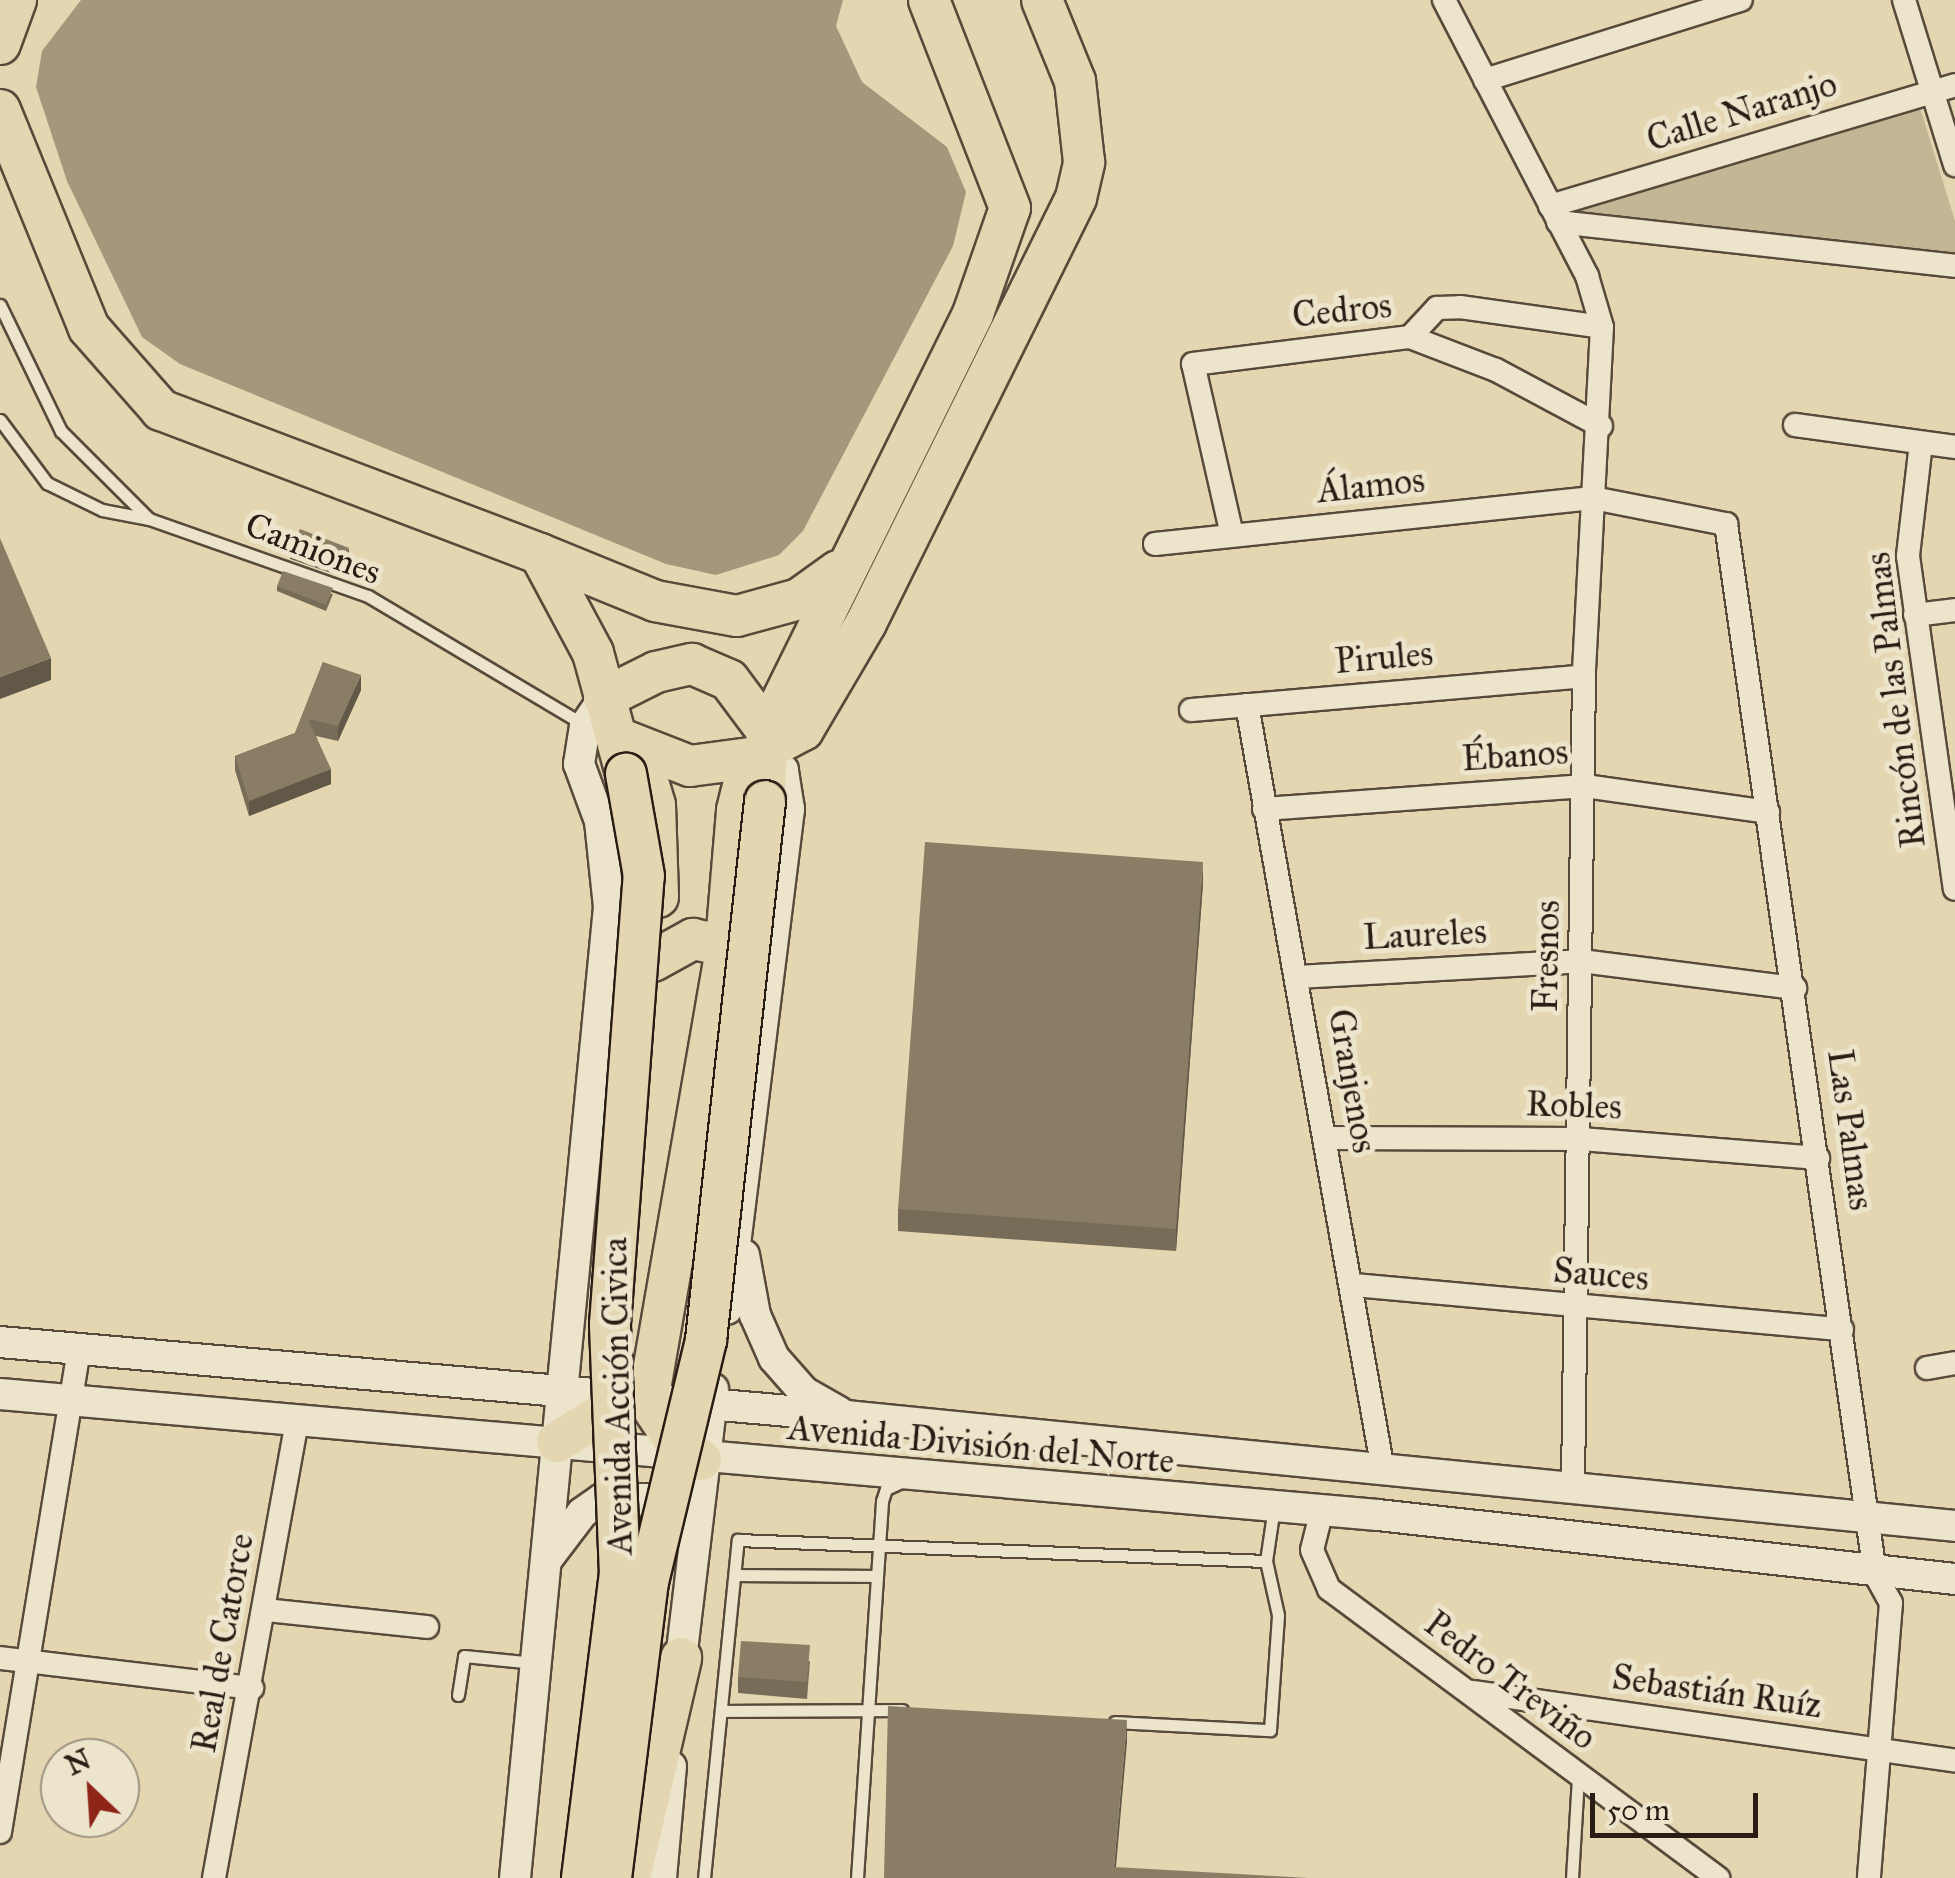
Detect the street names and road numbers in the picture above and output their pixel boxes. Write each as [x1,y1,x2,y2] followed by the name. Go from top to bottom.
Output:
[1642,63,1842,161] street label: Calle Naranjo
[1290,285,1394,337] street label: Cedros
[1315,459,1427,513] street label: Álamos
[239,504,387,594] street label: Camiones
[1857,550,1935,850] street label: Rincón de las Palmas
[1333,633,1435,683] street label: Pirules
[1460,731,1570,781] street label: Ébanos
[1525,900,1569,1012] street label: Fresnos
[1362,911,1488,959] street label: Laureles
[1319,1006,1385,1156] street label: Granjenos
[1818,1047,1882,1213] street label: Las Palmas
[1525,1083,1623,1129] street label: Robles
[594,1237,642,1555] street label: Avenida Acción Civica
[1552,1250,1650,1300] street label: Sauces
[786,1407,1176,1483] street label: Avenida División del Norte
[183,1530,263,1756] street label: Real de Catorce
[1416,1603,1604,1759] street label: Pedro Treviño
[1609,1657,1825,1727] street label: Sebastián Ruíz

